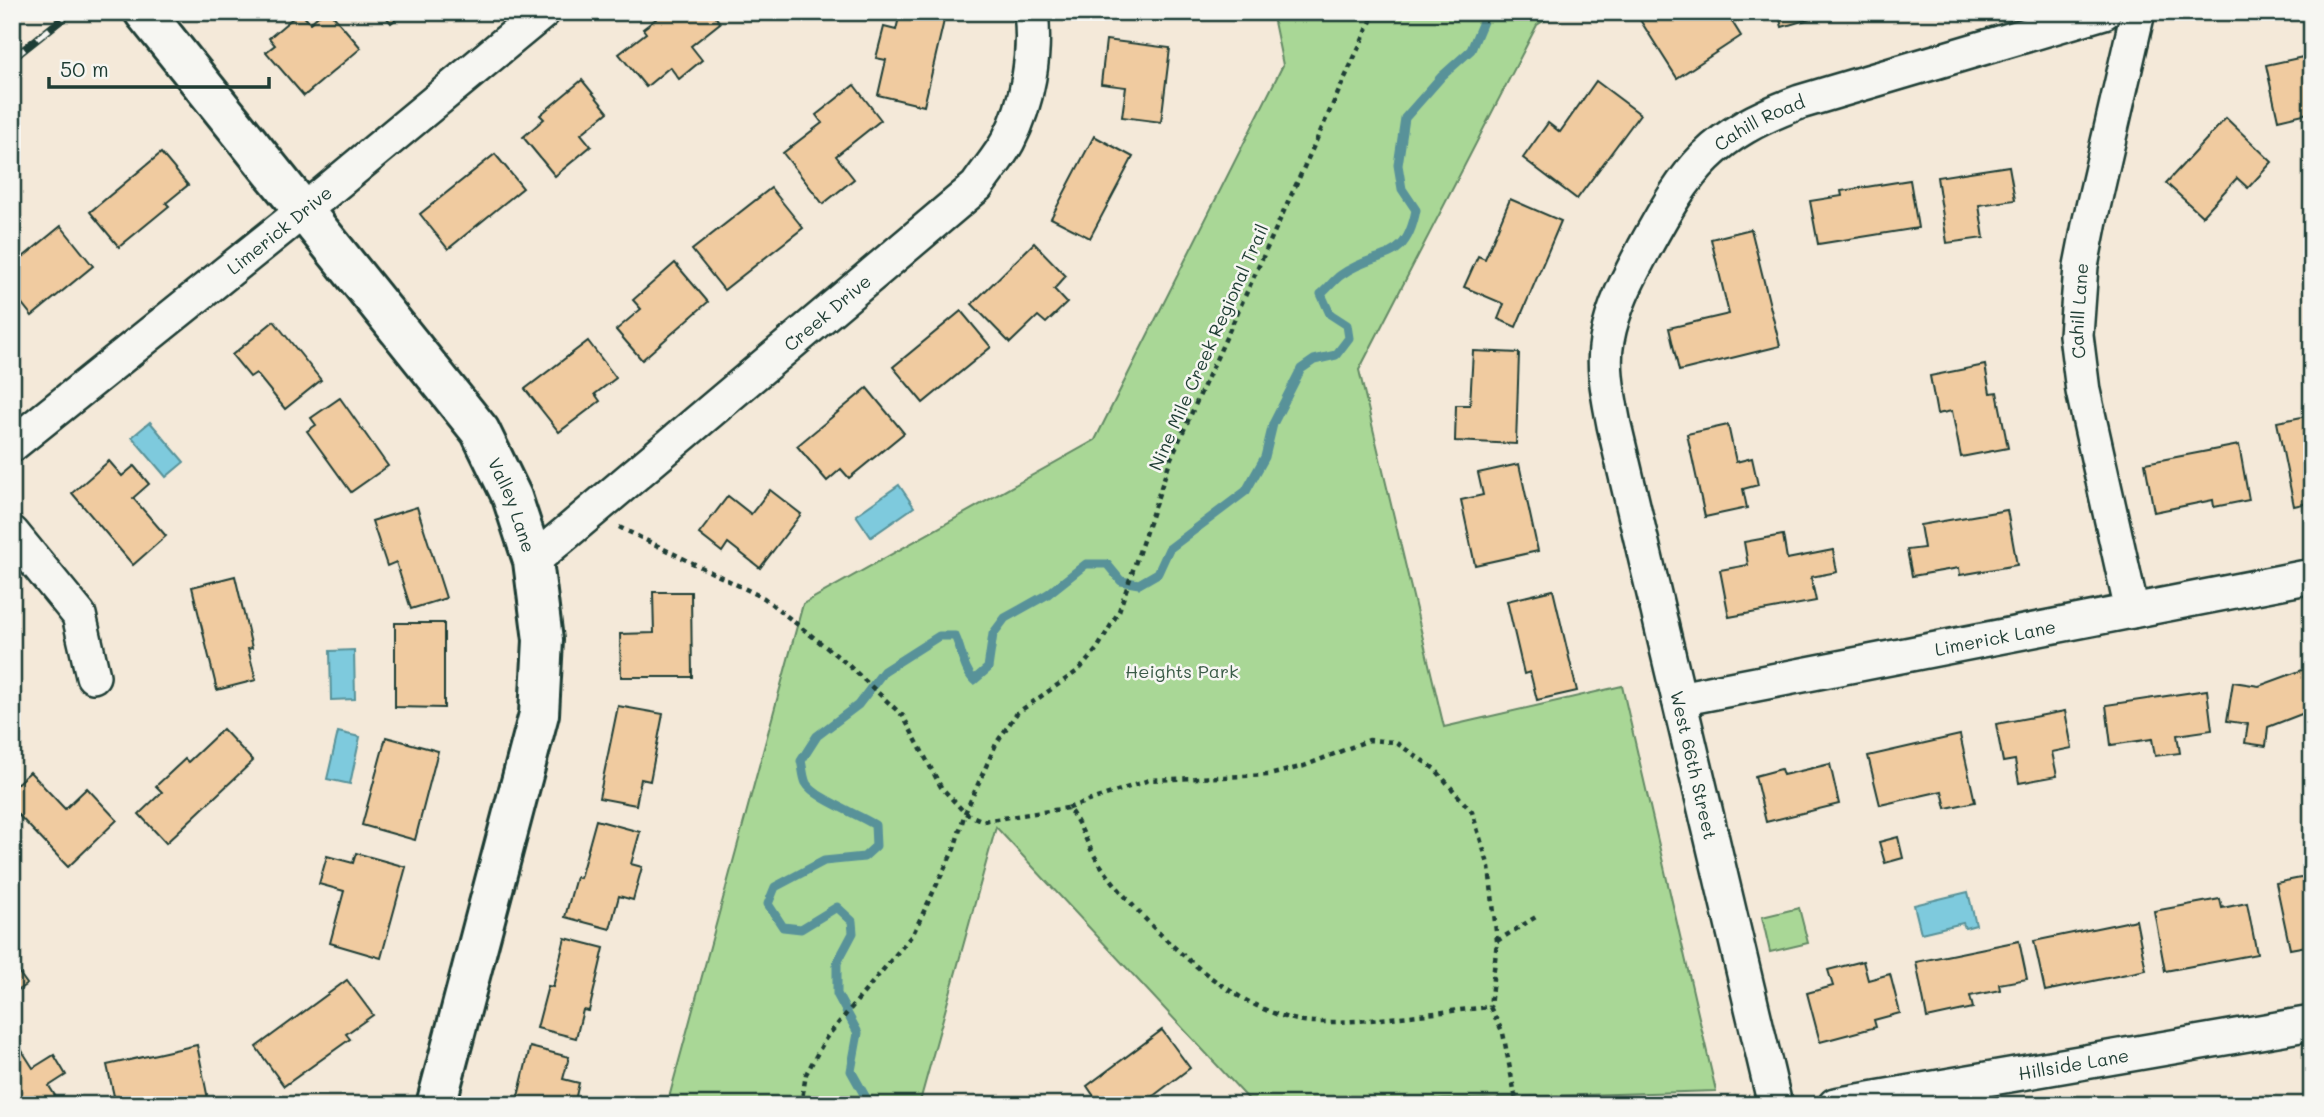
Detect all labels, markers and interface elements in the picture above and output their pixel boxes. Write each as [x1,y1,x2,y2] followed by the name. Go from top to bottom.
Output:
[49,46,270,90] scale bar
[60,55,109,82] text: 50 m
[1709,89,1808,156] street label: Cahill Road
[222,180,337,280] street label: Limerick Drive
[1143,220,1273,474] street label: Nine Mile Creek Regional Trail
[2064,262,2093,360] street label: Cahill Lane
[778,269,876,356] street label: Creek Drive
[483,454,541,555] street label: Valley Lane
[1933,614,2058,661] street label: Limerick Lane
[1125,659,1239,683] park label: Heights Park
[1665,688,1723,842] street label: West 66th Street
[2016,1043,2131,1085] street label: Hillside Lane

